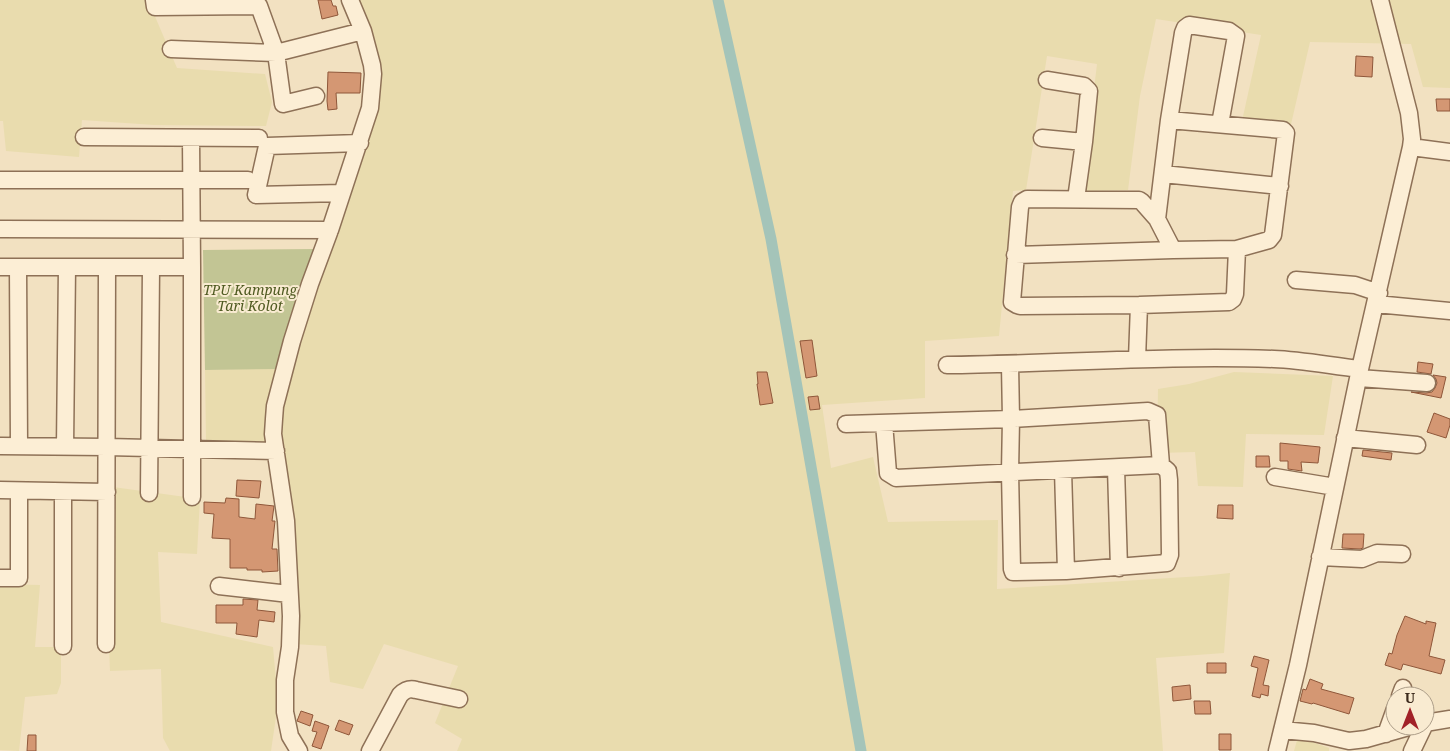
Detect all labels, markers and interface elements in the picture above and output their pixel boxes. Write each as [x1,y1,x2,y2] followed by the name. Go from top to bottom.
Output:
[203,280,298,315] park label: TPU Kampung Tari Kolot
[1385,686,1435,736] north arrow
[1405,688,1416,707] text: U

